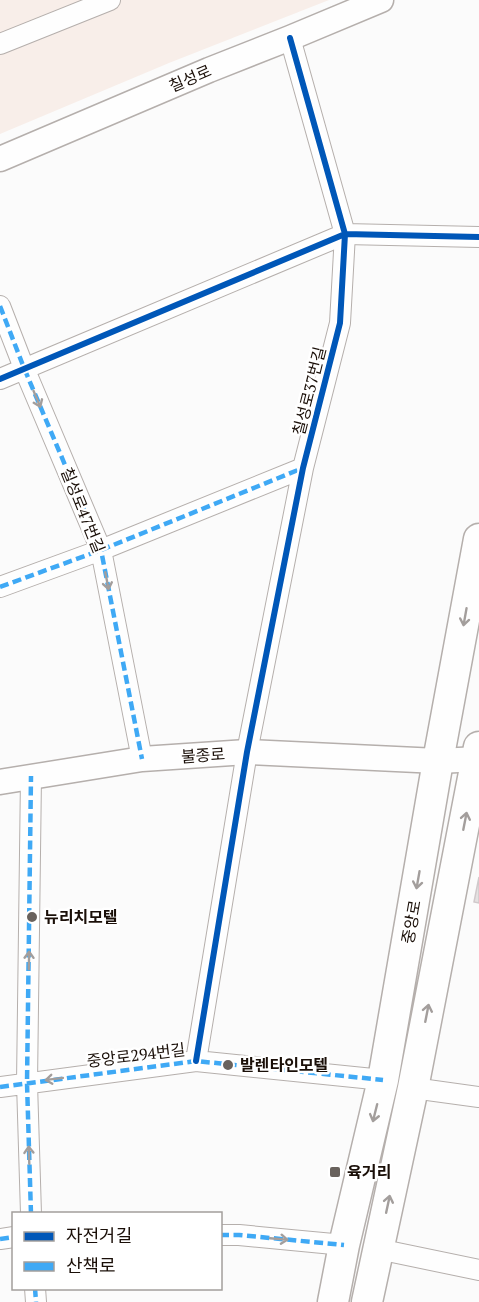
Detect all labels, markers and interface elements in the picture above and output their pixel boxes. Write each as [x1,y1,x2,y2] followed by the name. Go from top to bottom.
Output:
[165,59,215,97] street label: 칠성로
[287,344,331,438] street label: 칠성로37번길
[32,389,43,408] one-way arrow
[56,464,110,556] street label: 칠성로47번길
[102,570,113,590] one-way arrow
[459,607,470,627] one-way arrow
[180,742,226,768] street label: 불종로
[460,812,471,832] one-way arrow
[412,870,423,890] one-way arrow
[396,898,426,946] street label: 중앙로
[44,906,118,928] place label: 뉴리치모텔
[25,910,39,924] marker: 뉴리치모텔
[23,951,34,971] one-way arrow
[422,1004,433,1023] one-way arrow
[85,1038,187,1072] street label: 중앙로294번길
[240,1054,328,1076] place label: 발렌타인모텔
[221,1058,235,1072] marker: 발렌타인모텔
[45,1074,65,1085] one-way arrow
[369,1104,381,1123] one-way arrow
[23,1146,35,1166] one-way arrow
[347,1161,391,1183] place label: 육거리
[328,1165,342,1179] marker: 육거리
[383,1195,394,1214] one-way arrow
[12,1212,222,1290] legend
[66,1223,132,1247] text: 자전거길
[268,1234,288,1245] one-way arrow
[66,1253,116,1277] text: 산책로

